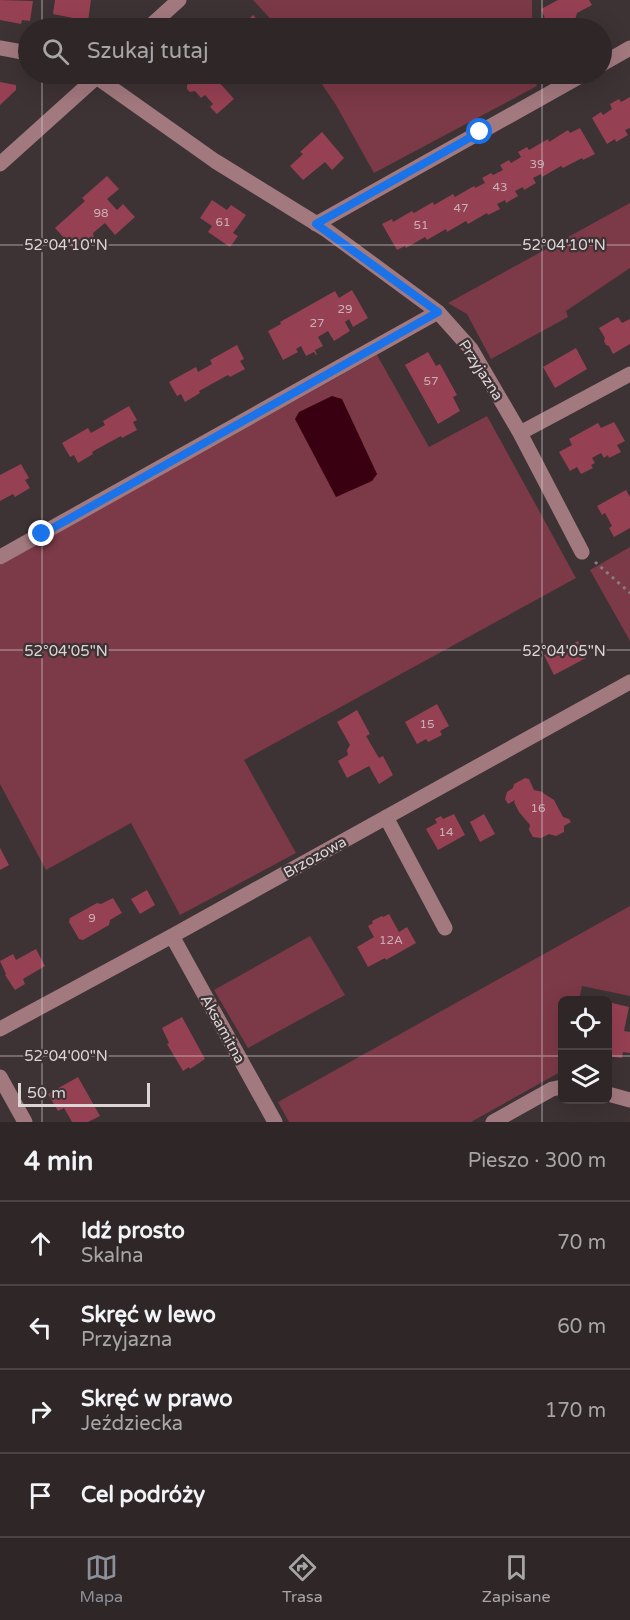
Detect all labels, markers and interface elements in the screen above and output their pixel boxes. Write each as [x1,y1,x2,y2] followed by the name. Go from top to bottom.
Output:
[18,18,612,84] search box
[39,35,72,68] icon: search
[87,38,209,64] text: Szukaj tutaj
[466,118,492,144] route start
[529,157,545,171] house number: 39
[492,180,508,194] house number: 43
[453,201,469,215] house number: 47
[93,206,109,220] house number: 98
[215,215,231,229] house number: 61
[413,218,429,232] house number: 51
[24,236,108,254] text: 52°04'10"N
[522,236,606,254] text: 52°04'10"N
[337,302,353,316] house number: 29
[309,316,325,330] house number: 27
[455,336,507,404] street label: Przyjazna
[423,374,439,388] house number: 57
[28,520,54,546] route end
[24,642,108,660] text: 52°04'05"N
[522,642,606,660] text: 52°04'05"N
[419,717,435,731] house number: 15
[530,801,546,815] house number: 16
[438,825,454,839] house number: 14
[280,832,350,882] street label: Brzozowa
[88,911,96,925] house number: 9
[379,933,403,947] house number: 12A
[197,992,249,1066] street label: Aksamitna
[558,996,612,1104] map controls
[558,996,612,1050] button: locate
[24,1047,108,1065] text: 52°04'00"N
[558,1050,612,1104] button: layers
[18,1080,150,1108] scale bar
[27,1083,66,1103] text: 50 m
[24,1146,93,1177] text: 4 min
[468,1149,606,1173] text: Pieszo · 300 m
[81,1218,185,1244] text: Idź prosto
[24,1227,57,1260] icon: ahead
[557,1231,606,1255] text: 70 m
[81,1244,144,1268] text: Skalna
[81,1302,216,1328] text: Skręć w lewo
[24,1311,57,1344] icon: left
[557,1315,606,1339] text: 60 m
[81,1328,172,1352] text: Przyjazna
[81,1386,233,1412] text: Skręć w prawo
[24,1395,57,1428] icon: right
[545,1399,606,1423] text: 170 m
[81,1412,183,1436] text: Jeździecka
[24,1479,57,1512] icon: arrive
[81,1482,205,1508] text: Cel podróży
[80,1551,123,1607] tab: Mapa
[282,1551,323,1607] tab: Trasa
[482,1551,550,1607] tab: Zapisane

